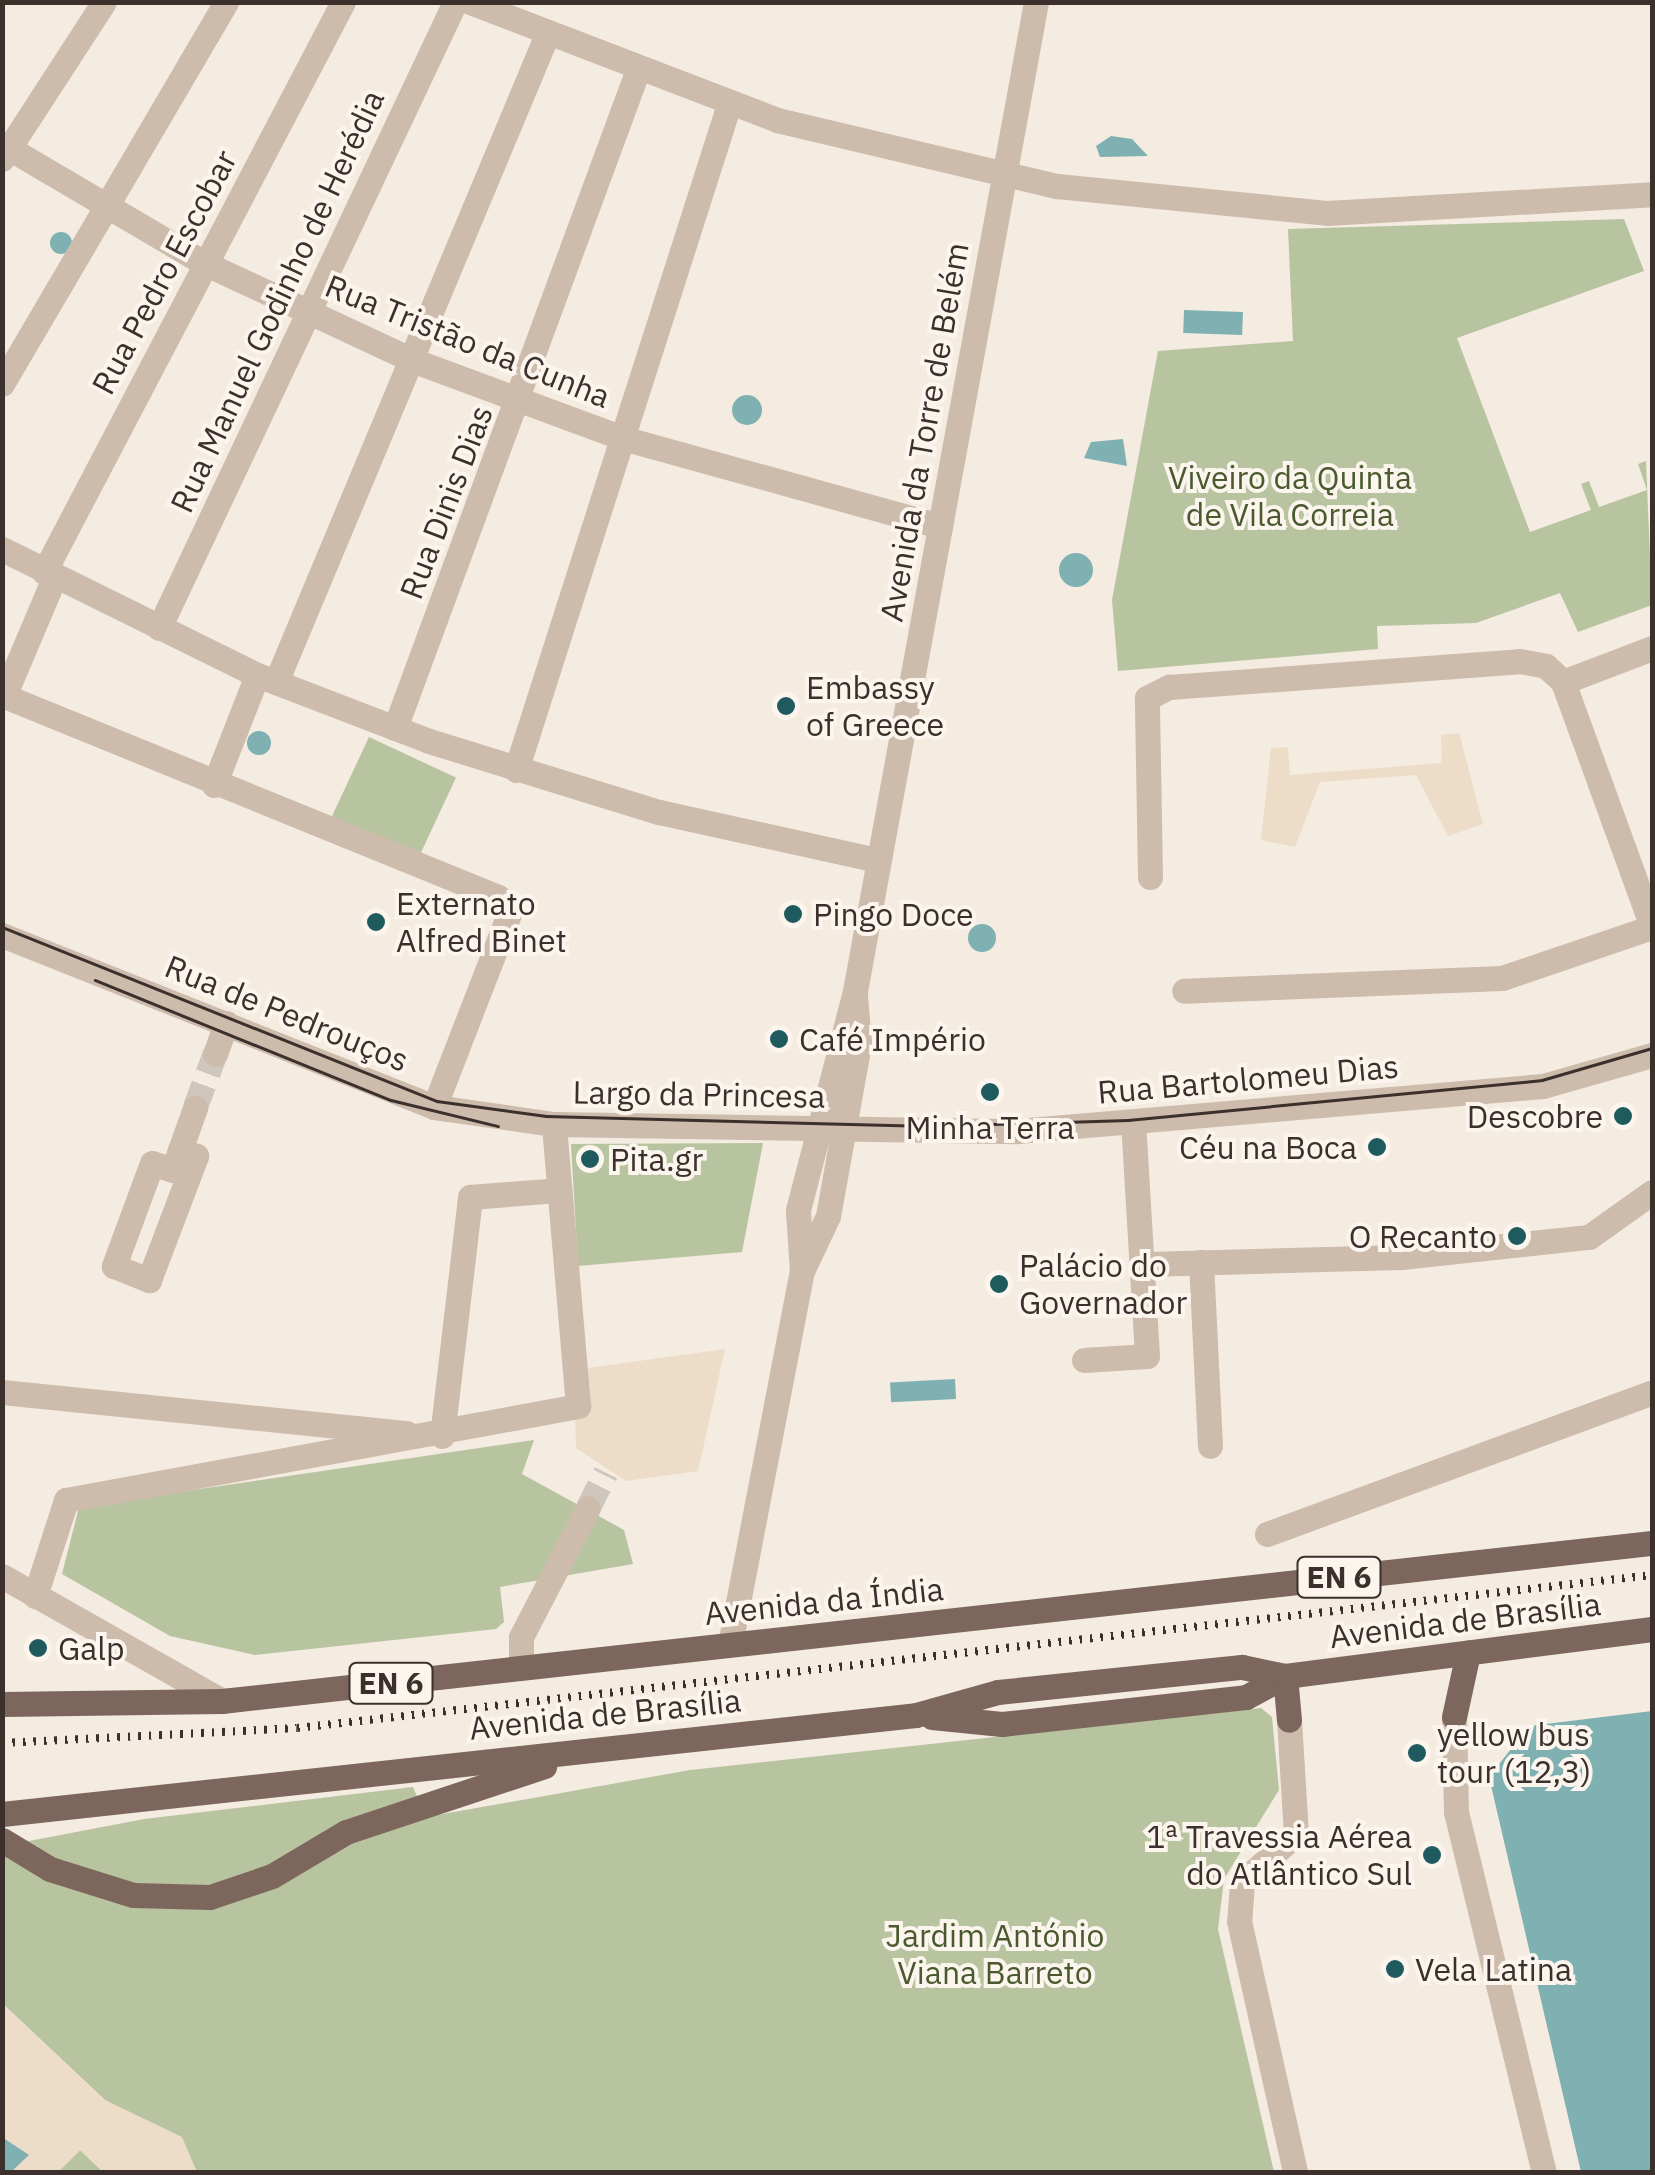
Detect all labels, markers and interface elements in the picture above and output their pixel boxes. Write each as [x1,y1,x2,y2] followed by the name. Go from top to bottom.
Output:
[162,84,392,518] street label: Rua Manuel Godinho de Herédia
[84,143,244,401] street label: Rua Pedro Escobar
[872,239,976,625] street label: Avenida da Torre de Belém
[320,266,616,416] street label: Rua Tristão da Cunha
[391,400,501,604] street label: Rua Dinis Dias
[1168,459,1412,534] park label: Viveiro da Quinta de Vila Correia
[806,669,944,744] place label: Embassy of Greece
[775,695,797,717] marker: Embassy of Greece
[396,885,567,960] place label: Externato Alfred Binet
[813,895,974,933] place label: Pingo Doce
[782,903,804,925] marker: Pingo Doce
[365,911,387,933] marker: Externato Alfred Binet
[160,947,414,1079] street label: Rua de Pedrouços
[799,1020,986,1058] place label: Café Império
[768,1028,790,1050] marker: Café Império
[1096,1047,1400,1111] street label: Rua Bartolomeu Dias
[572,1073,826,1115] street label: Largo da Princesa
[979,1081,1001,1103] marker: Minha Terra
[1467,1097,1603,1135] place label: Descobre
[1612,1105,1634,1127] marker: Descobre
[905,1108,1075,1146] place label: Minha Terra
[1179,1128,1357,1166] place label: Céu na Boca
[1366,1136,1388,1158] marker: Céu na Boca
[610,1140,703,1178] place label: Pita.gr
[579,1148,601,1170] marker: Pita.gr
[1349,1217,1497,1255] place label: O Recanto
[1506,1225,1528,1247] marker: O Recanto
[1019,1247,1187,1322] place label: Palácio do Governador
[988,1273,1010,1295] marker: Palácio do Governador
[1294,1552,1384,1602] road number: EN 6
[703,1569,945,1633] street label: Avenida da Índia
[1327,1584,1603,1656] street label: Avenida de Brasília
[58,1629,125,1667] place label: Galp
[27,1637,49,1659] marker: Galp
[346,1658,436,1708] road number: EN 6
[467,1681,743,1747] street label: Avenida de Brasília
[1437,1716,1591,1791] place label: yellow bus tour (12,3)
[1406,1742,1428,1764] marker: yellow bus tour (12,3)
[1146,1818,1412,1893] place label: 1ª Travessia Aérea do Atlântico Sul
[1421,1844,1443,1866] marker: 1ª Travessia Aérea do Atlântico Sul
[886,1917,1104,1992] park label: Jardim António Viana Barreto
[1415,1950,1572,1988] place label: Vela Latina
[1384,1958,1406,1980] marker: Vela Latina

